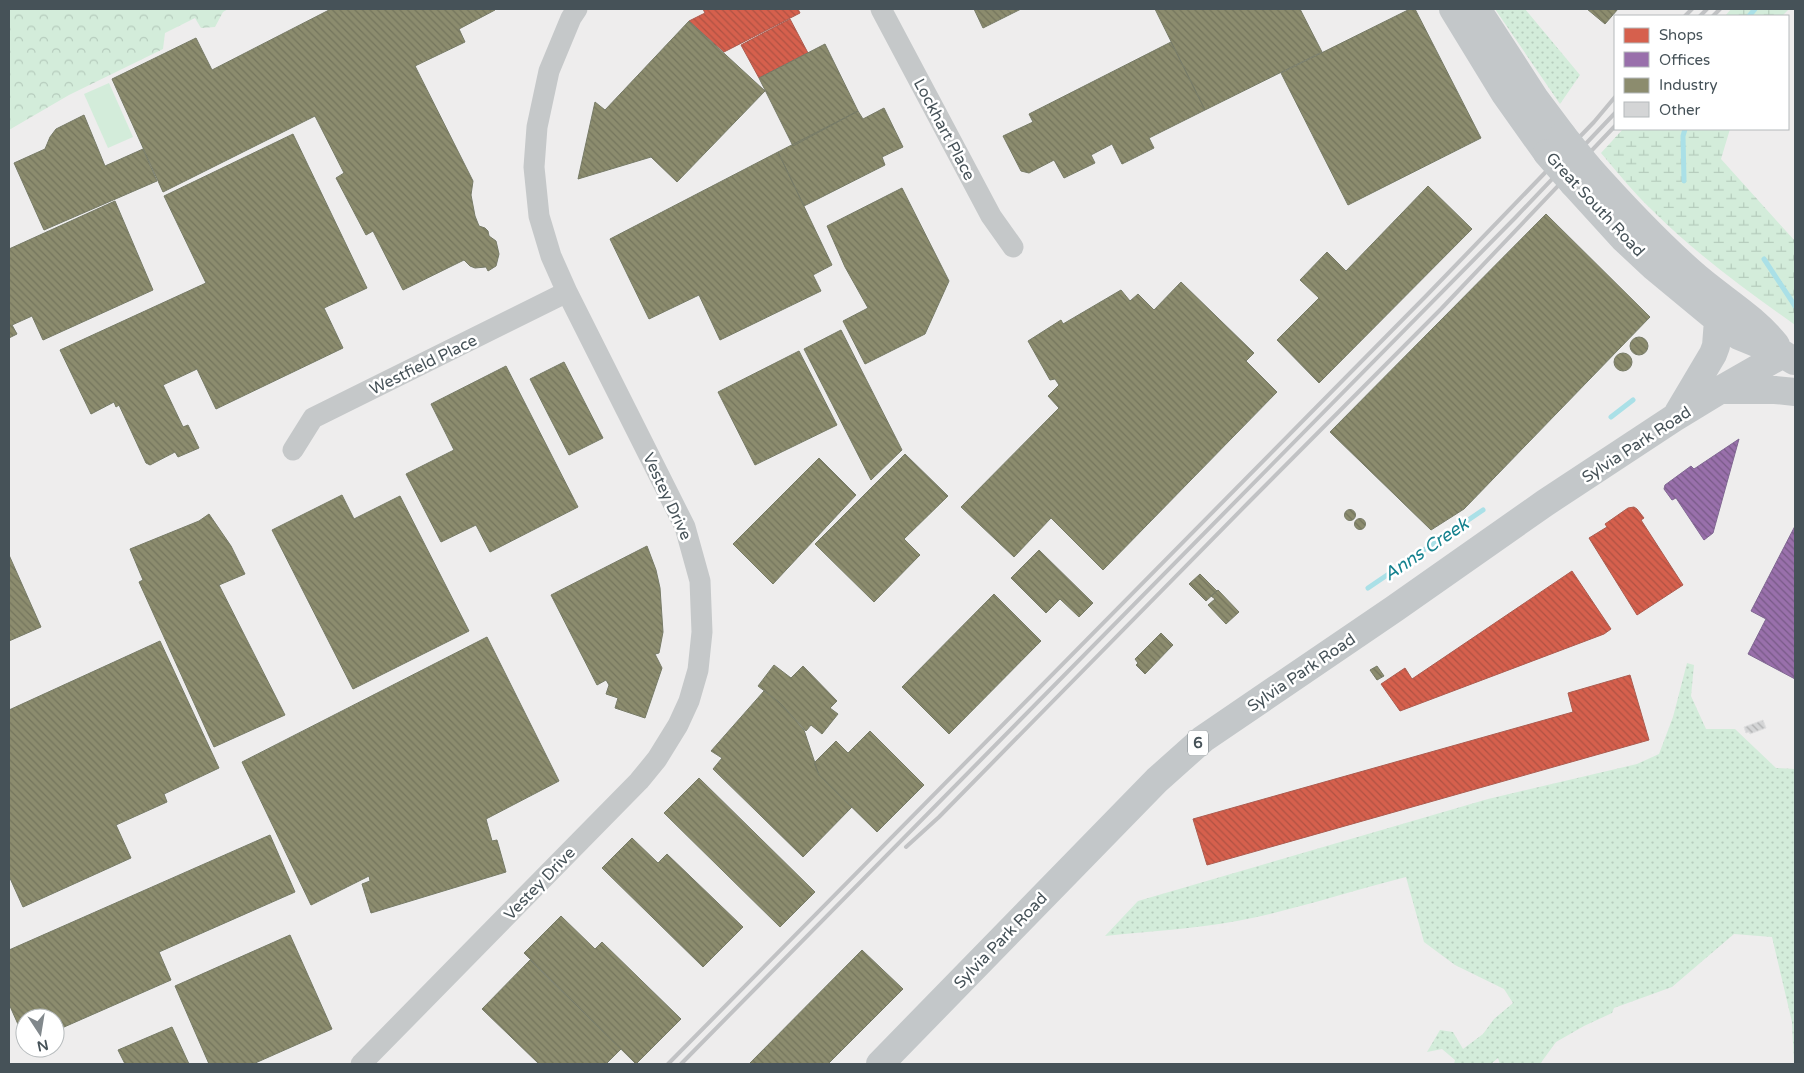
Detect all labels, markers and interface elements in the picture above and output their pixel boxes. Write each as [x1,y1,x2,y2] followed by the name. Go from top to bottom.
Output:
[1614,15,1789,130] legend
[1659,26,1703,44] text: Shops
[1659,51,1710,69] text: Offices
[909,75,979,184] street label: Lockhart Place
[1659,76,1718,94] text: Industry
[1659,101,1701,119] text: Other
[1542,148,1649,261] street label: Great South Road
[367,330,480,400] street label: Westfield Place
[1578,402,1695,488] street label: Sylvia Park Road
[638,450,696,543] street label: Vestey Drive
[1379,512,1474,585] water label: Anns Creek
[1244,629,1359,716] street label: Sylvia Park Road
[1188,730,1208,756] road number: 6
[500,843,580,924] street label: Vestey Drive
[950,888,1052,993] street label: Sylvia Park Road
[15,1008,65,1058] north arrow
[35,1036,50,1055] text: N

